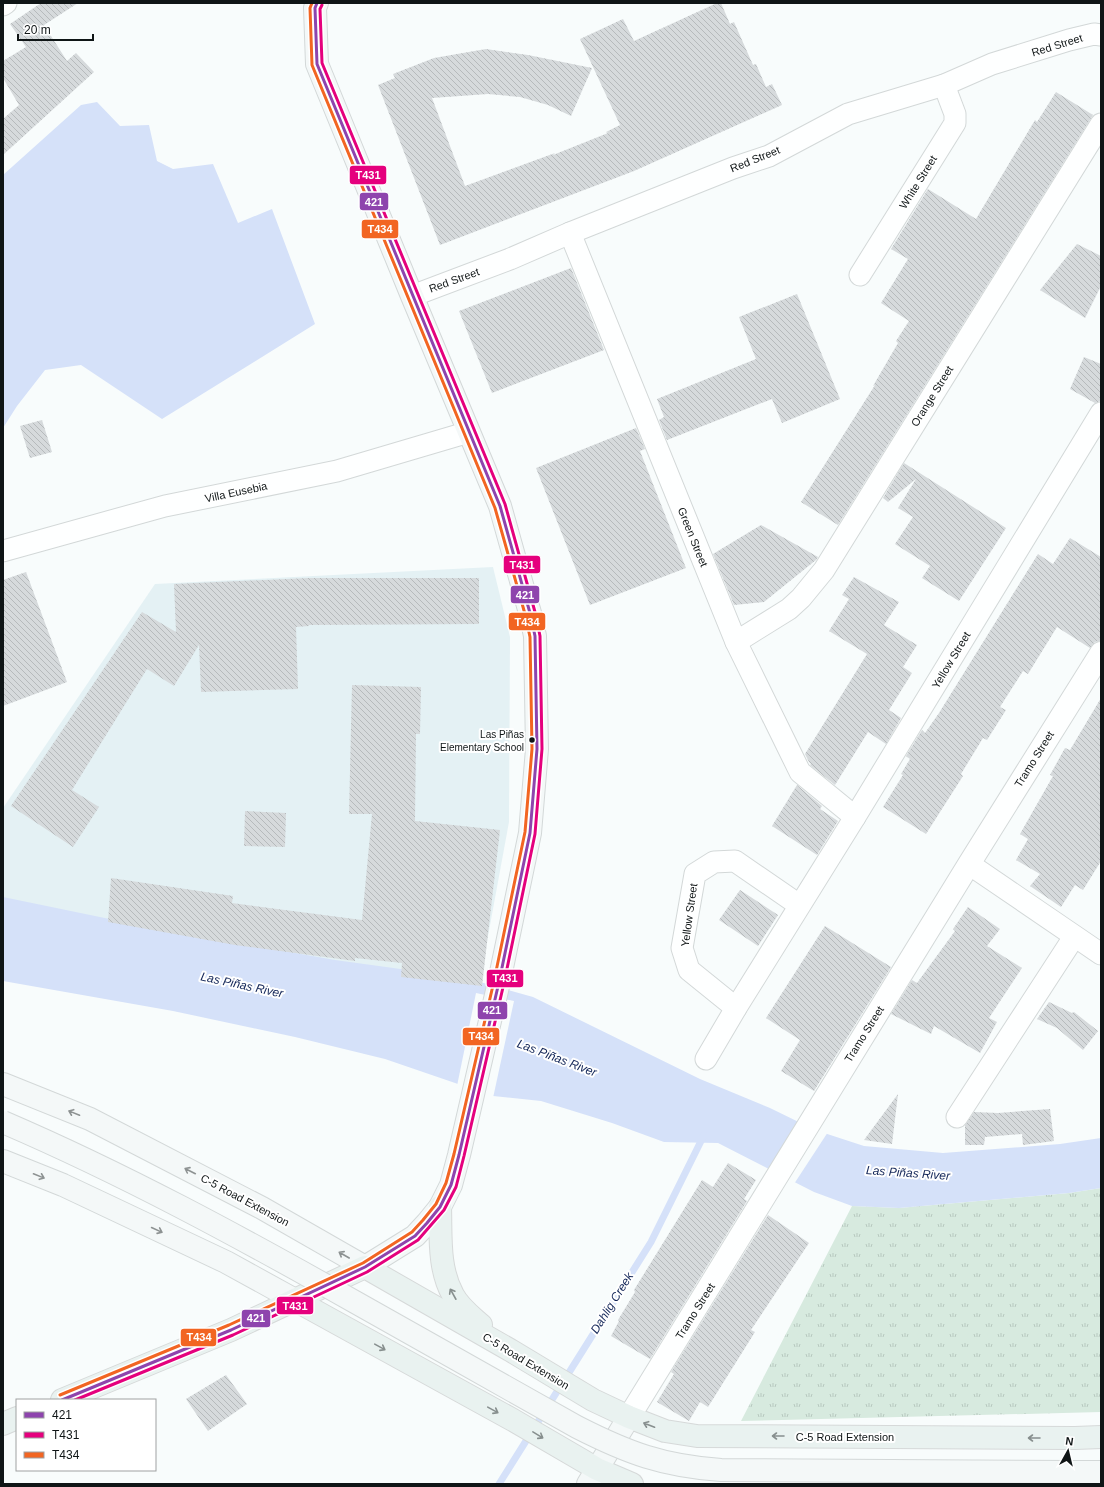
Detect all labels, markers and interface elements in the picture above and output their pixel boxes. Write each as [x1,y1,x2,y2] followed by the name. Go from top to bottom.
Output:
[18,16,93,42] scale bar
[24,23,51,37] text: 20 m
[1030,32,1084,58] street label: Red Street
[728,144,782,174] street label: Red Street
[897,153,939,211] street label: White Street
[349,165,387,185] line badge: T431
[355,169,381,181] text: T431
[359,192,389,211] line badge: 421
[365,196,383,208] text: 421
[361,219,399,239] line badge: T434
[367,223,393,235] text: T434
[427,265,481,295] street label: Red Street
[909,364,955,428] street label: Orange Street
[204,479,269,504] street label: Villa Eusebia
[676,506,710,568] street label: Green Street
[503,555,541,574] line badge: T431
[509,559,535,571] text: T431
[510,585,540,604] line badge: 421
[516,589,534,601] text: 421
[508,612,546,631] line badge: T434
[514,616,540,628] text: T434
[929,630,973,690] street label: Yellow Street
[440,729,524,753] place label: Las Piñas Elementary School
[1012,729,1056,789] street label: Tramo Street
[527,735,537,745] marker: Las Piñas Elementary School
[679,883,699,947] street label: Yellow Street
[199,969,286,1001] water label: Las Piñas River
[486,969,524,988] line badge: T431
[492,972,518,984] text: T431
[477,1001,508,1020] line badge: 421
[483,1004,501,1016] text: 421
[842,1004,886,1064] street label: Tramo Street
[462,1027,500,1046] line badge: T434
[468,1030,494,1042] text: T434
[515,1036,600,1080] water label: Las Piñas River
[68,1108,80,1116] one-way arrow
[866,1163,951,1183] water label: Las Piñas River
[184,1167,196,1174] one-way arrow
[33,1172,45,1180] one-way arrow
[199,1172,291,1228] street label: C-5 Road Extension
[151,1227,163,1234] one-way arrow
[339,1251,350,1259] one-way arrow
[588,1269,637,1336] water label: Dahlig Creek
[673,1281,717,1341] street label: Tramo Street
[448,1288,456,1300] one-way arrow
[276,1296,314,1315] line badge: T431
[282,1300,308,1312] text: T431
[241,1309,271,1328] line badge: 421
[247,1312,265,1324] text: 421
[180,1328,217,1347] line badge: T434
[186,1331,212,1343] text: T434
[481,1331,571,1391] street label: C-5 Road Extension
[374,1343,386,1351] one-way arrow
[16,1399,156,1471] legend
[487,1406,499,1414] one-way arrow
[52,1408,72,1422] text: 421
[644,1421,656,1429] one-way arrow
[52,1428,80,1442] text: T431
[796,1431,894,1443] street label: C-5 Road Extension
[1048,1431,1088,1471] north arrow
[532,1432,544,1440] one-way arrow
[772,1432,785,1440] one-way arrow
[1028,1434,1041,1442] one-way arrow
[1065,1435,1074,1448] text: N
[52,1448,80,1462] text: T434

